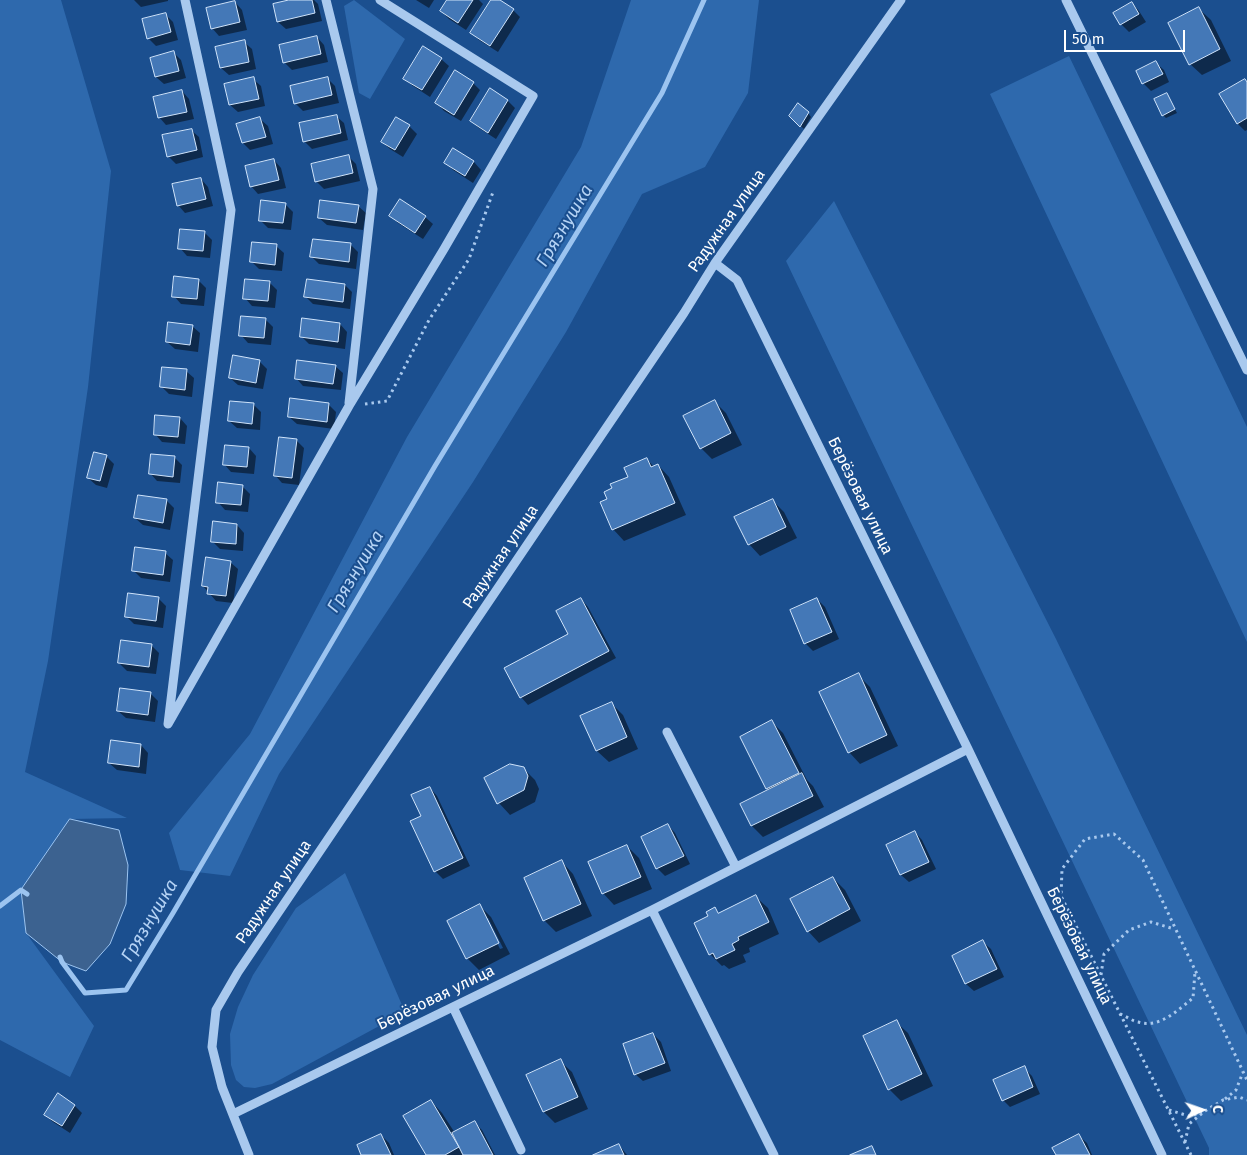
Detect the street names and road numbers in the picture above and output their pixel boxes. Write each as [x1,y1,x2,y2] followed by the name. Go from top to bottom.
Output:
[684,166,770,276] street label: Радужная улица
[823,434,897,558] street label: Берёзовая улица
[459,501,543,613] street label: Радужная улица
[232,836,316,948] street label: Радужная улица
[1042,884,1116,1008] street label: Берёзовая улица
[374,961,498,1035] street label: Берёзовая улица

